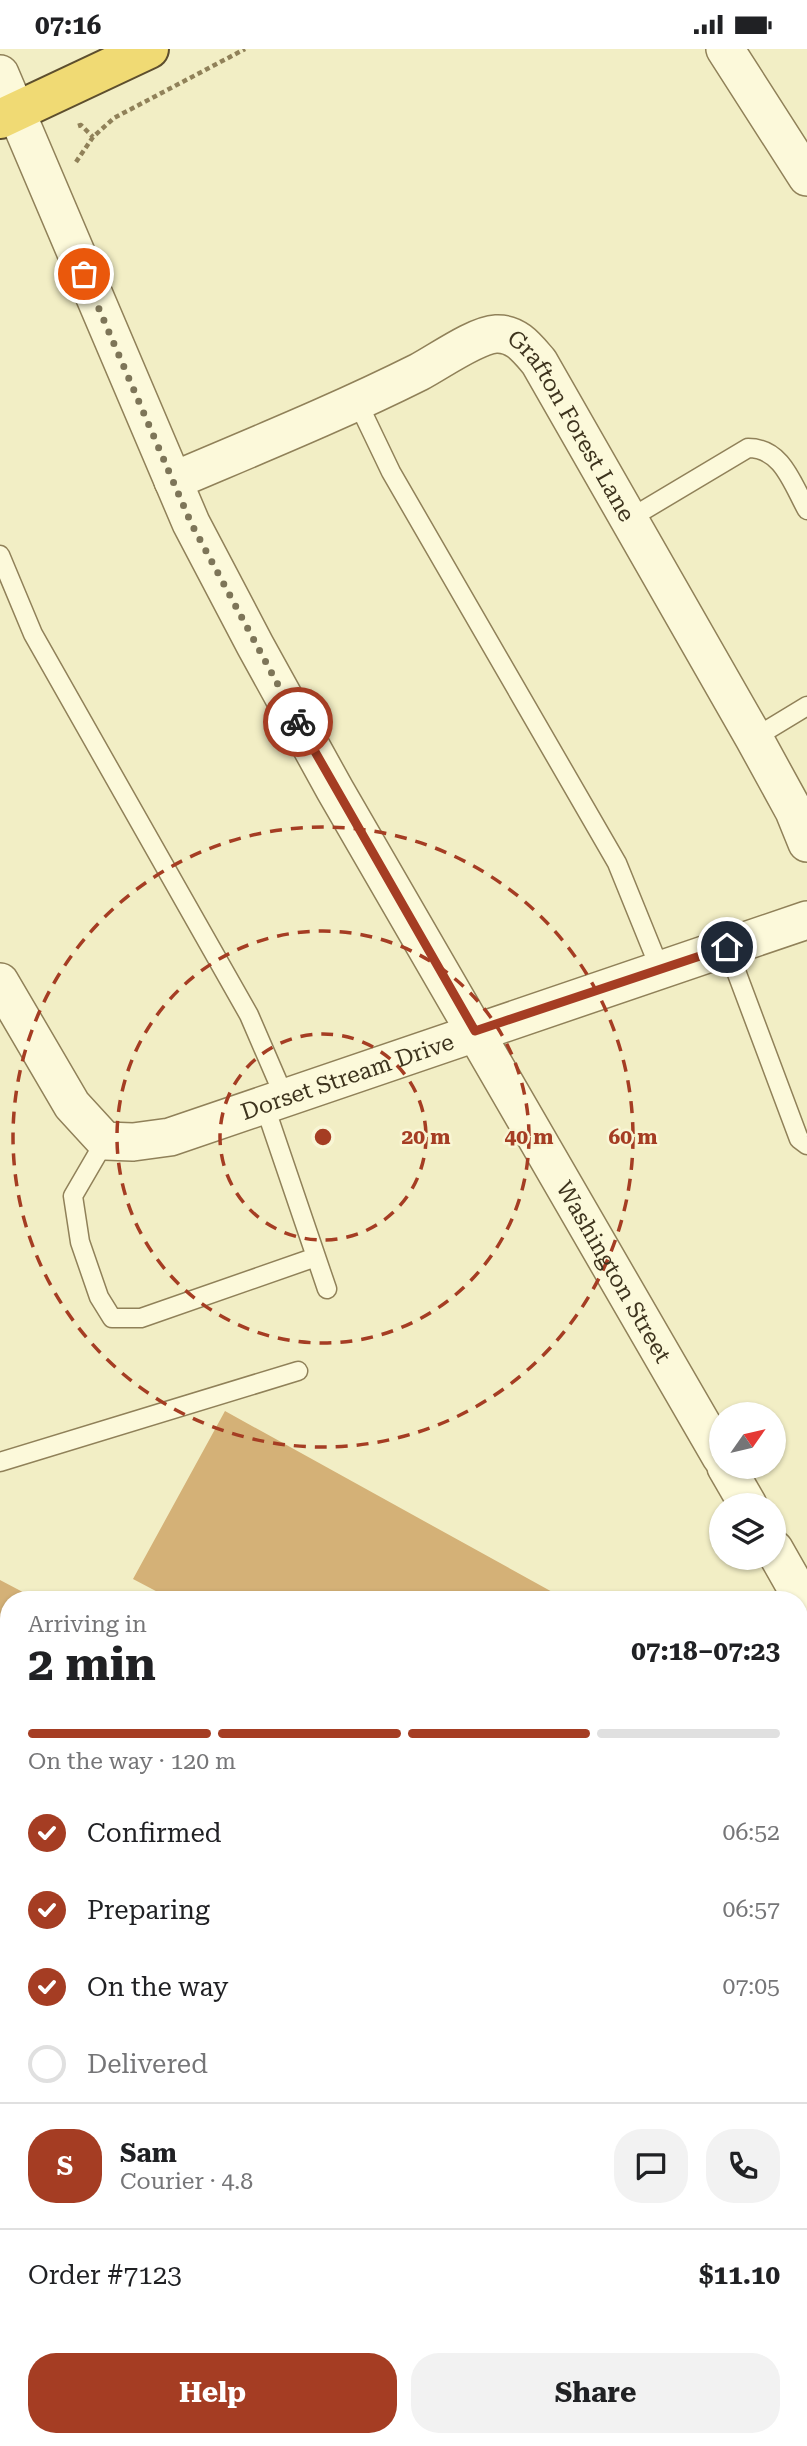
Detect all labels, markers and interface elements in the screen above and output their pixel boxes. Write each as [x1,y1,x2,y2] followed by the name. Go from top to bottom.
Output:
[35,10,101,40] text: 07:16
[54,244,114,304] pin
[65,255,103,293] icon: bag
[502,325,640,526] street label: Grafton Forest Lane
[263,687,333,757] courier
[279,703,317,741] icon: bike
[697,917,757,977] pin
[708,928,746,966] icon: home
[237,1028,457,1126] street label: Dorset Stream Drive
[311,1125,335,1149] centre of rings
[401,1125,451,1149] text: 20 m
[504,1125,554,1149] text: 40 m
[608,1125,658,1149] text: 60 m
[550,1176,677,1368] street label: Washington Street
[709,1402,786,1479] north arrow
[709,1402,786,1570] map controls
[709,1493,786,1570] button: layers
[28,1611,147,1638] text: Arriving in
[631,1636,780,1666] text: 07:18–07:23
[28,1637,156,1691] text: 2 min
[28,1748,236,1775] text: On the way · 120 m
[28,1814,66,1852] icon: check
[87,1818,222,1848] text: Confirmed
[723,1819,780,1846] text: 06:52
[28,1891,66,1929] icon: check
[87,1895,210,1925] text: Preparing
[723,1896,780,1923] text: 06:57
[28,1968,66,2006] icon: check
[87,1972,228,2002] text: On the way
[723,1973,780,2000] text: 07:05
[87,2049,208,2079] text: Delivered
[614,2129,688,2203] button: chat
[706,2129,780,2203] button: phone
[120,2138,177,2168] text: Sam
[57,2151,73,2181] text: S
[120,2168,253,2195] text: Courier · 4.8
[28,2260,182,2290] text: Order #7123
[699,2260,780,2290] text: $11.10
[28,2353,397,2433] button: Help
[411,2353,780,2433] button: Share

